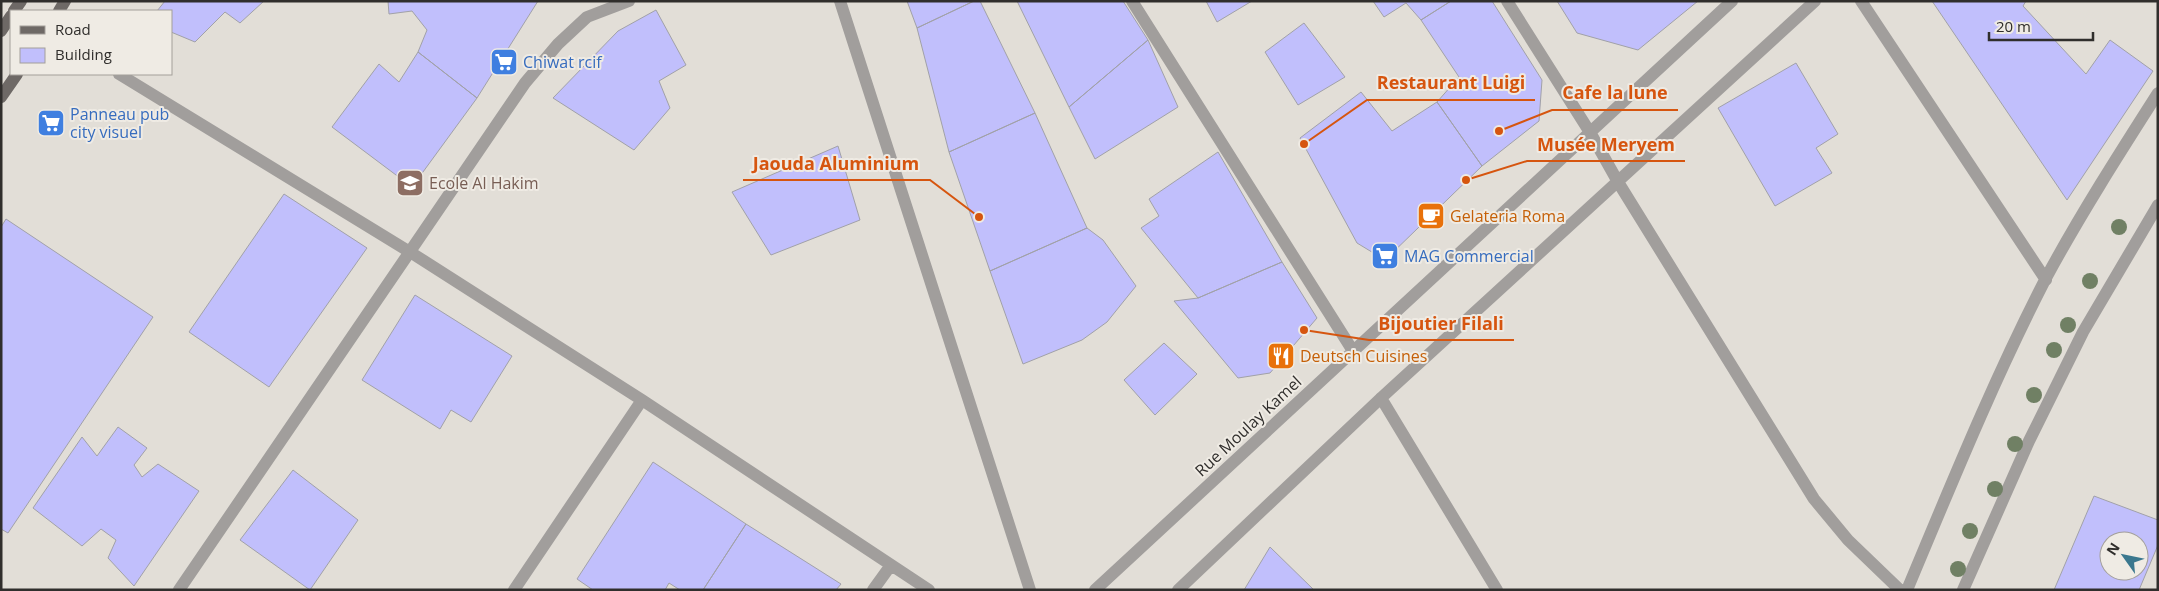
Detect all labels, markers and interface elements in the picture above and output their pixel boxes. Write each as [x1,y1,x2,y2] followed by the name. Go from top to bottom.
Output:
[10,10,172,75] legend
[1989,10,2093,42] scale bar
[1996,16,2031,36] text: 20 m
[55,19,91,39] text: Road
[55,44,112,64] text: Building
[489,47,519,77] supermarket icon: Chiwat rcif
[523,51,603,73] place label: Chiwat rcif
[1367,67,1535,100] callout: Restaurant Luigi
[1377,70,1525,94] text: Restaurant Luigi
[1552,77,1678,110] callout: Cafe la lune
[1562,80,1668,104] text: Cafe la lune
[70,103,169,143] place label: Panneau pub city visuel
[36,108,66,138] supermarket icon: Panneau pub city visuel
[1527,128,1685,161] callout: Musée Meryem
[1537,132,1675,156] text: Musée Meryem
[743,147,930,180] callout: Jaouda Aluminium
[751,151,919,175] text: Jaouda Aluminium
[395,168,425,198] school or university icon: Ecole Al Hakim
[429,172,539,194] place label: Ecole Al Hakim
[1416,201,1446,231] cafe icon: Gelateria Roma
[1450,205,1565,227] place label: Gelateria Roma
[1370,241,1400,271] supermarket icon: MAG Commercial
[1404,245,1534,267] place label: MAG Commercial
[1369,307,1514,340] callout: Bijoutier Filali
[1378,311,1504,335] text: Bijoutier Filali
[1266,341,1296,371] restaurant icon: Deutsch Cuisines
[1300,345,1427,367] place label: Deutsch Cuisines
[1190,371,1306,481] street label: Rue Moulay Kamel
[2099,531,2149,581] north arrow
[2102,539,2124,559] text: N

